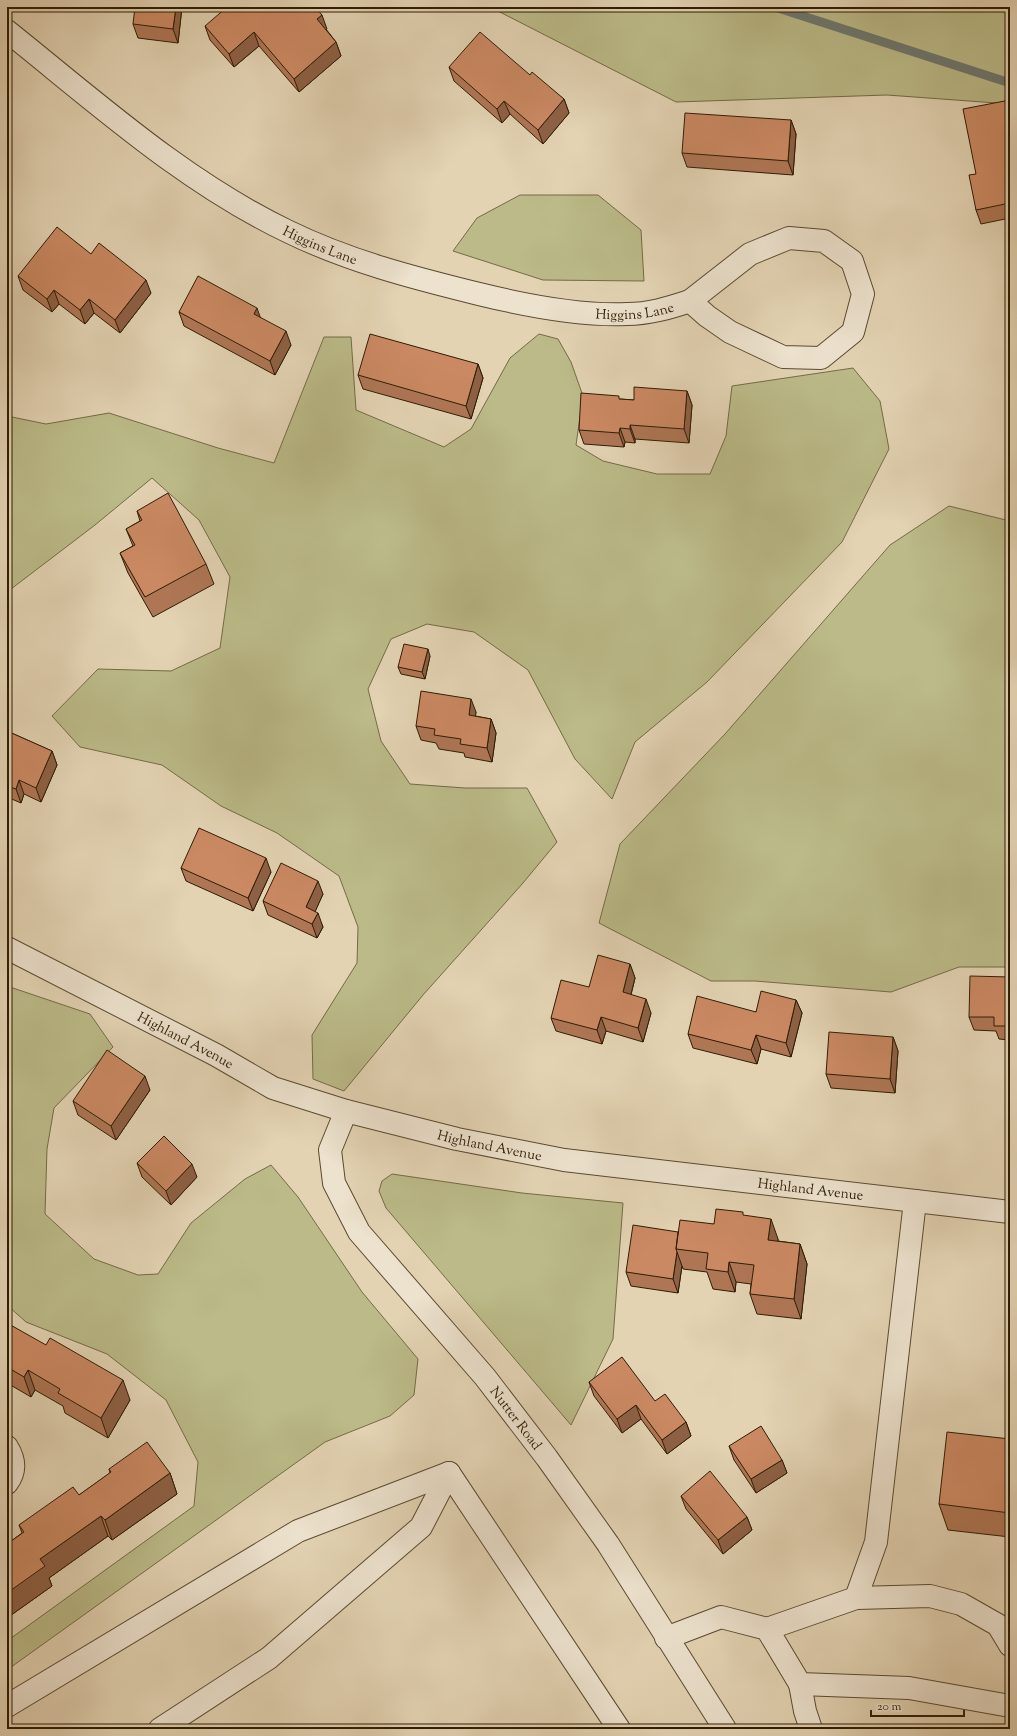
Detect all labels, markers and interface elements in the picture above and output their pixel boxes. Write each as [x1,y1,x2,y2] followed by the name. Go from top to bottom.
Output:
[279,222,359,271] street label: Higgins Lane
[595,299,677,326] street label: Higgins Lane
[133,1008,237,1075] street label: Highland Avenue
[435,1126,543,1167] street label: Highland Avenue
[756,1175,864,1207] street label: Highland Avenue
[484,1383,546,1455] street label: Nutter Road
[871,1692,964,1718] scale bar
[877,1698,902,1716] text: 20 m

